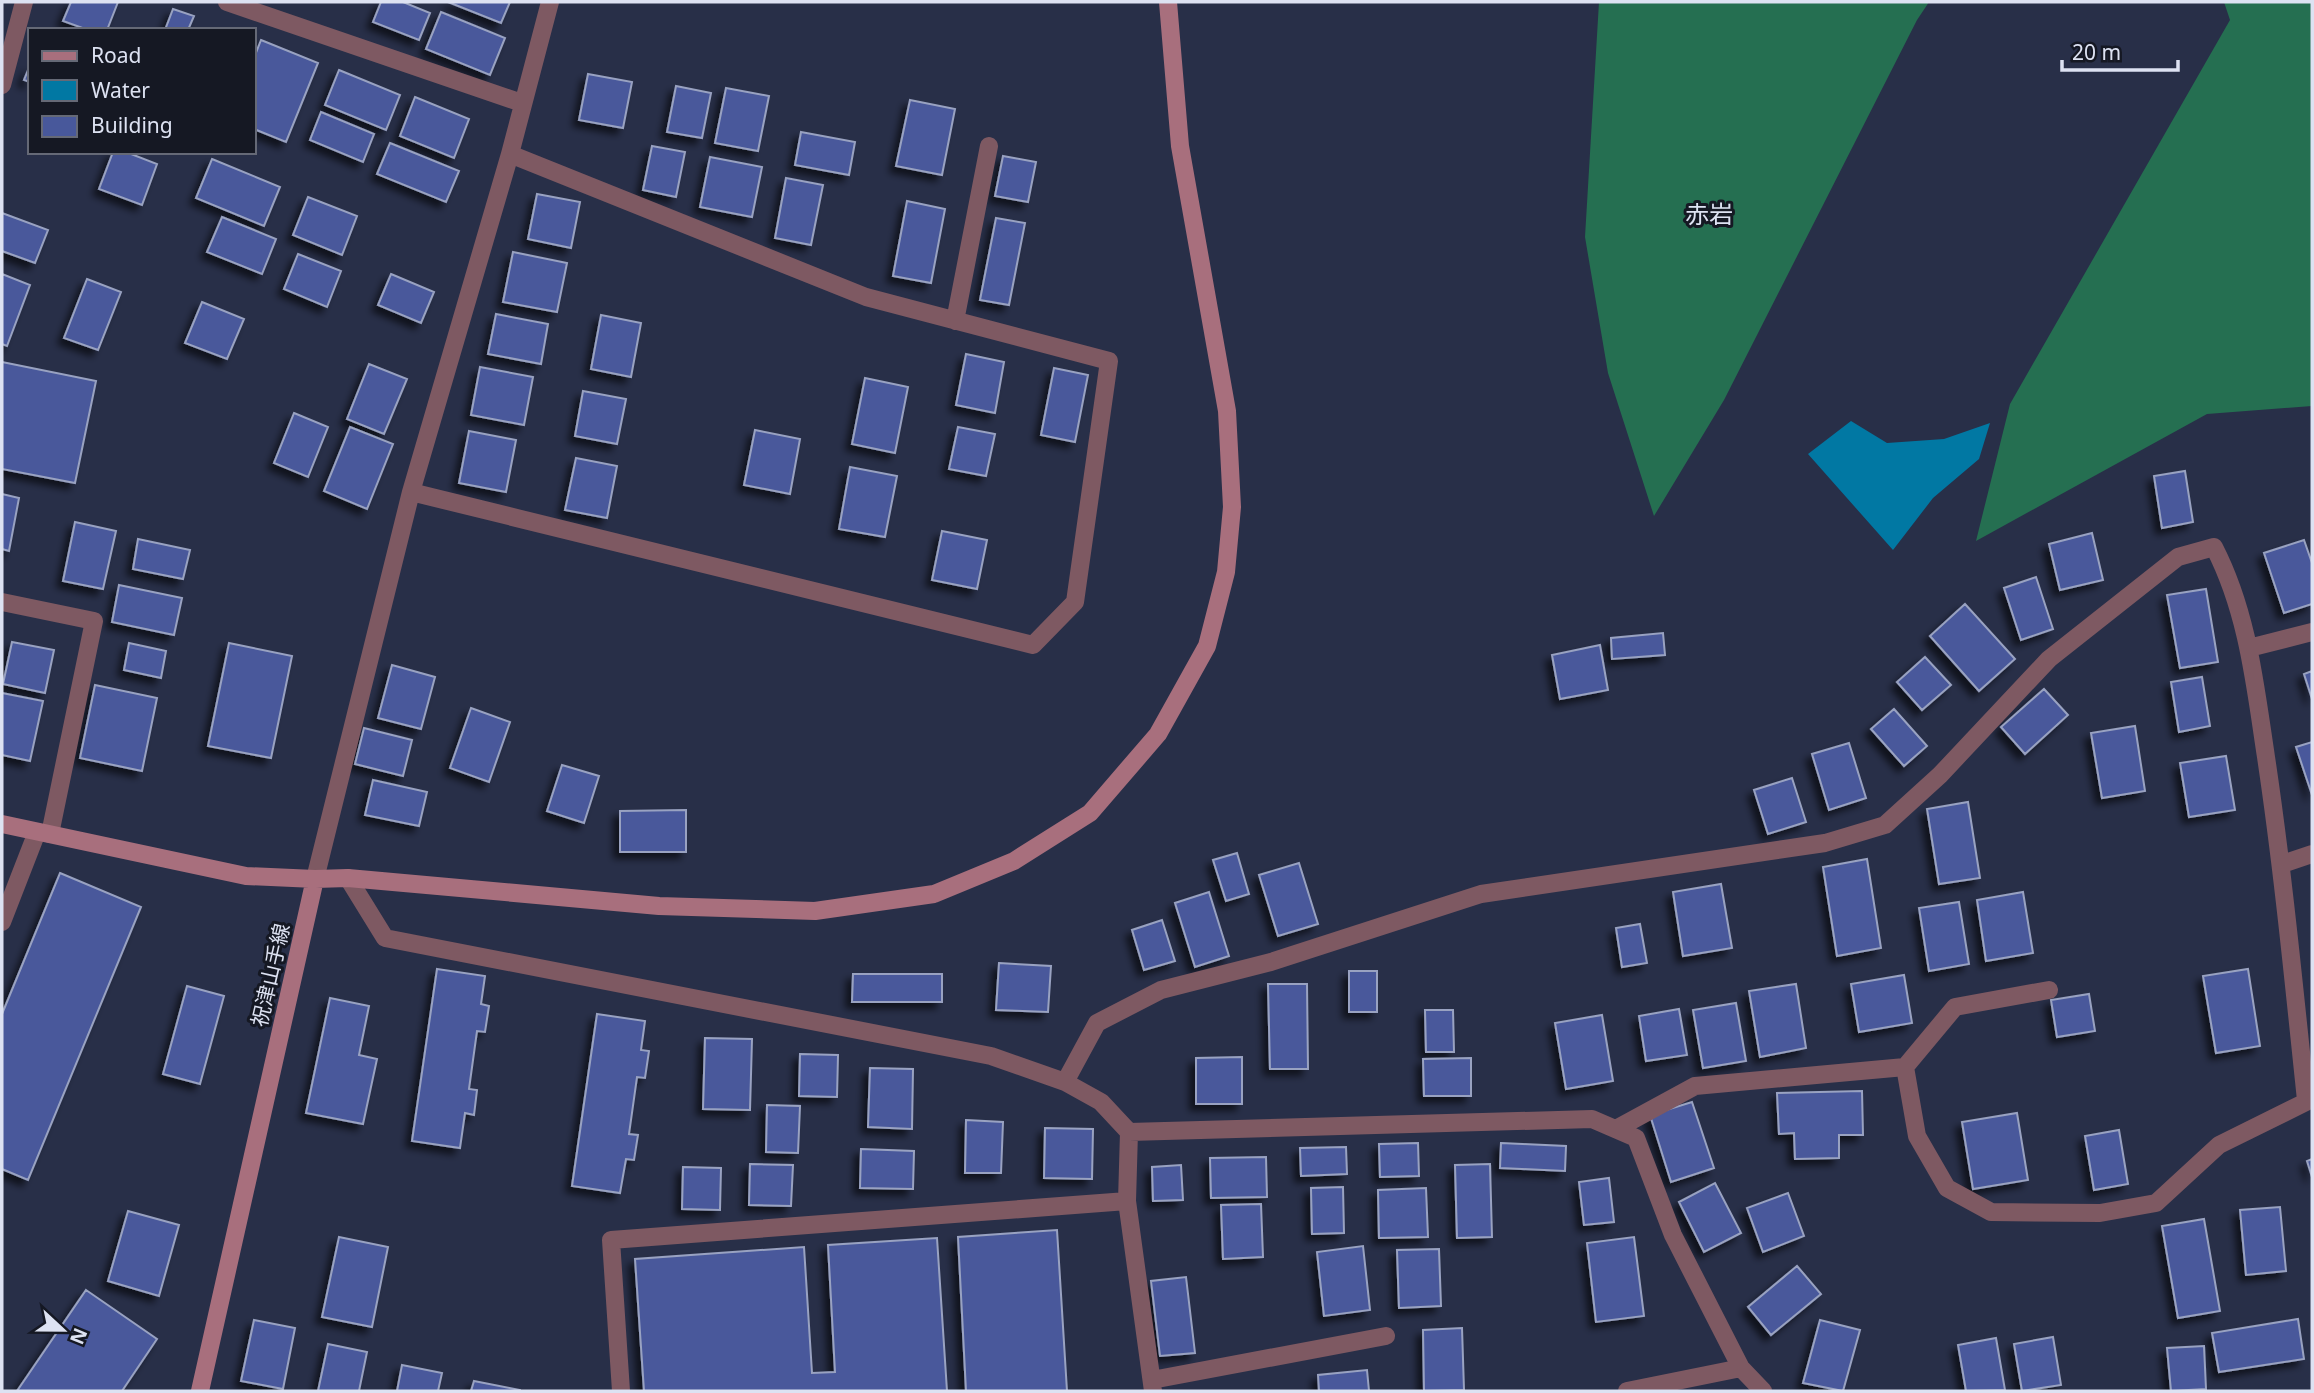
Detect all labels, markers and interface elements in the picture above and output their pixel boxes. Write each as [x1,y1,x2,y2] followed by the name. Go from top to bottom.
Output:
[28,28,256,154] legend
[2062,28,2178,72] scale bar
[2072,38,2121,66] text: 20 m
[91,41,141,69] text: Road
[91,76,150,104] text: Water
[91,111,173,139] text: Building
[1685,197,1733,230] district label: 赤岩
[245,921,295,1029] street label: 祝津山手線
[28,1295,98,1365] north arrow
[64,1324,94,1348] text: N

